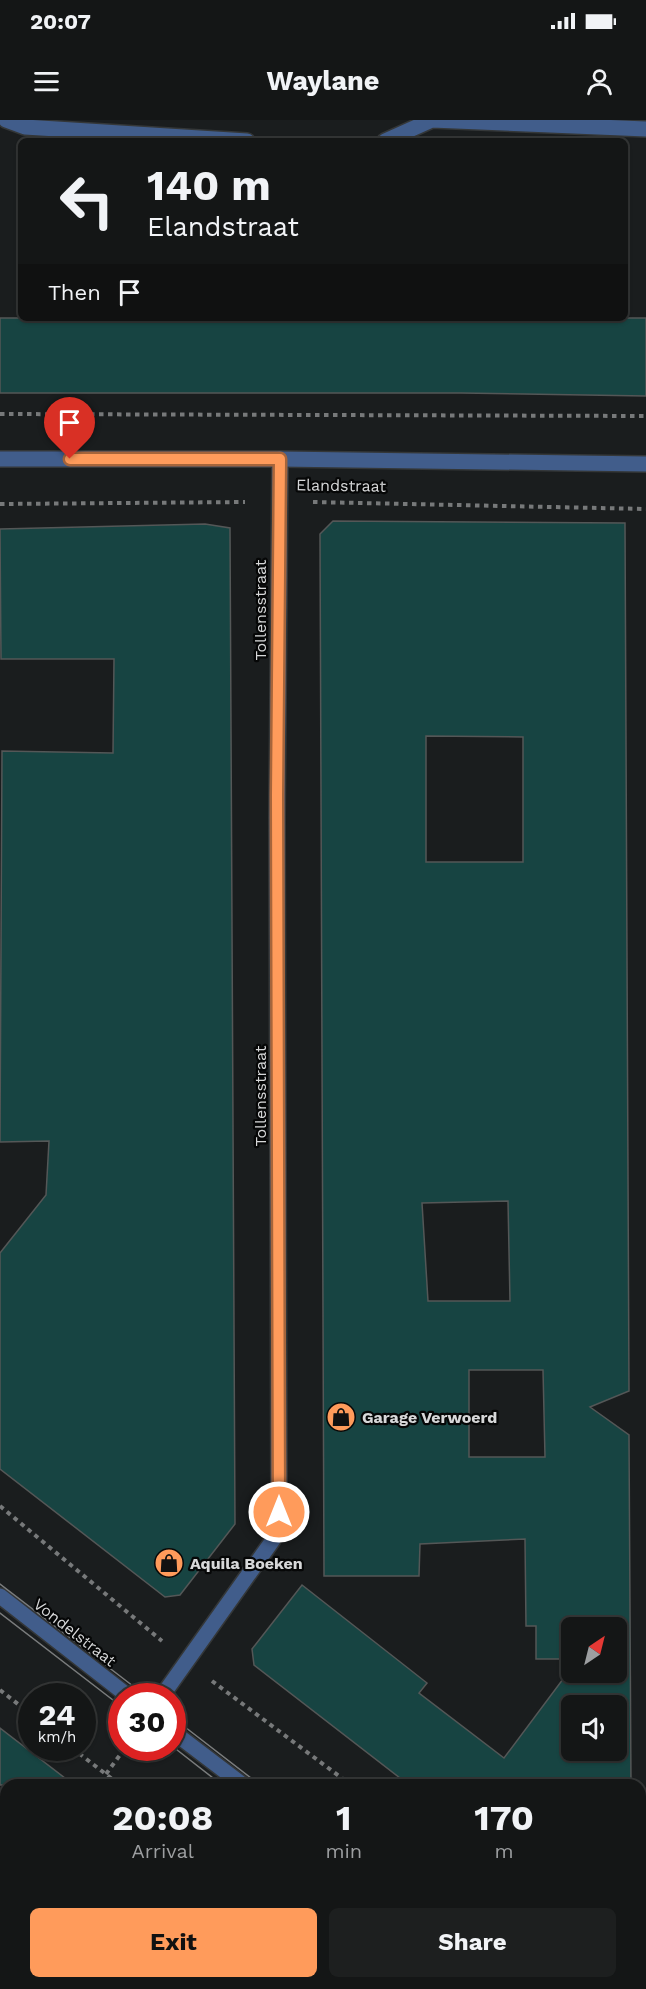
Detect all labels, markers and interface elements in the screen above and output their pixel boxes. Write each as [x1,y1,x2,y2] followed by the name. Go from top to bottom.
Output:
[30,9,91,34] text: 20:07
[30,65,63,98] icon: menu
[267,65,379,97] text: Waylane
[583,65,616,98] icon: person
[147,161,271,210] text: 140 m
[48,162,126,240] icon: left
[147,211,299,243] text: Elandstraat
[113,276,146,309] icon: arrive
[48,280,101,305] text: Then
[44,397,95,459] pin
[53,406,86,439] icon: arrive
[296,475,386,496] street label: Elandstraat
[251,559,270,660] street label: Tollensstraat
[251,1045,270,1146] street label: Tollensstraat
[325,1401,357,1433] shop icon: Garage Verwoerd
[362,1408,497,1427] place label: Garage Verwoerd
[247,1480,311,1544] position arrow
[153,1547,185,1579] shop icon: Aquila Boeken
[190,1554,303,1573] place label: Aquila Boeken
[30,1594,120,1671] street label: Vondelstraat
[561,1617,627,1683] north arrow
[561,1617,627,1761] map controls
[108,1683,186,1761] speed limit sign: 30
[561,1695,627,1761] button: sound
[39,1697,75,1732] text: 24
[38,1728,76,1746] text: km/h
[112,1797,213,1839] text: 20:08
[336,1797,352,1839] text: 1
[474,1797,534,1839] text: 170
[131,1839,194,1863] text: Arrival
[325,1839,362,1863] text: min
[495,1839,514,1863] text: m
[30,1908,317,1977] button: Exit
[329,1908,616,1977] button: Share

